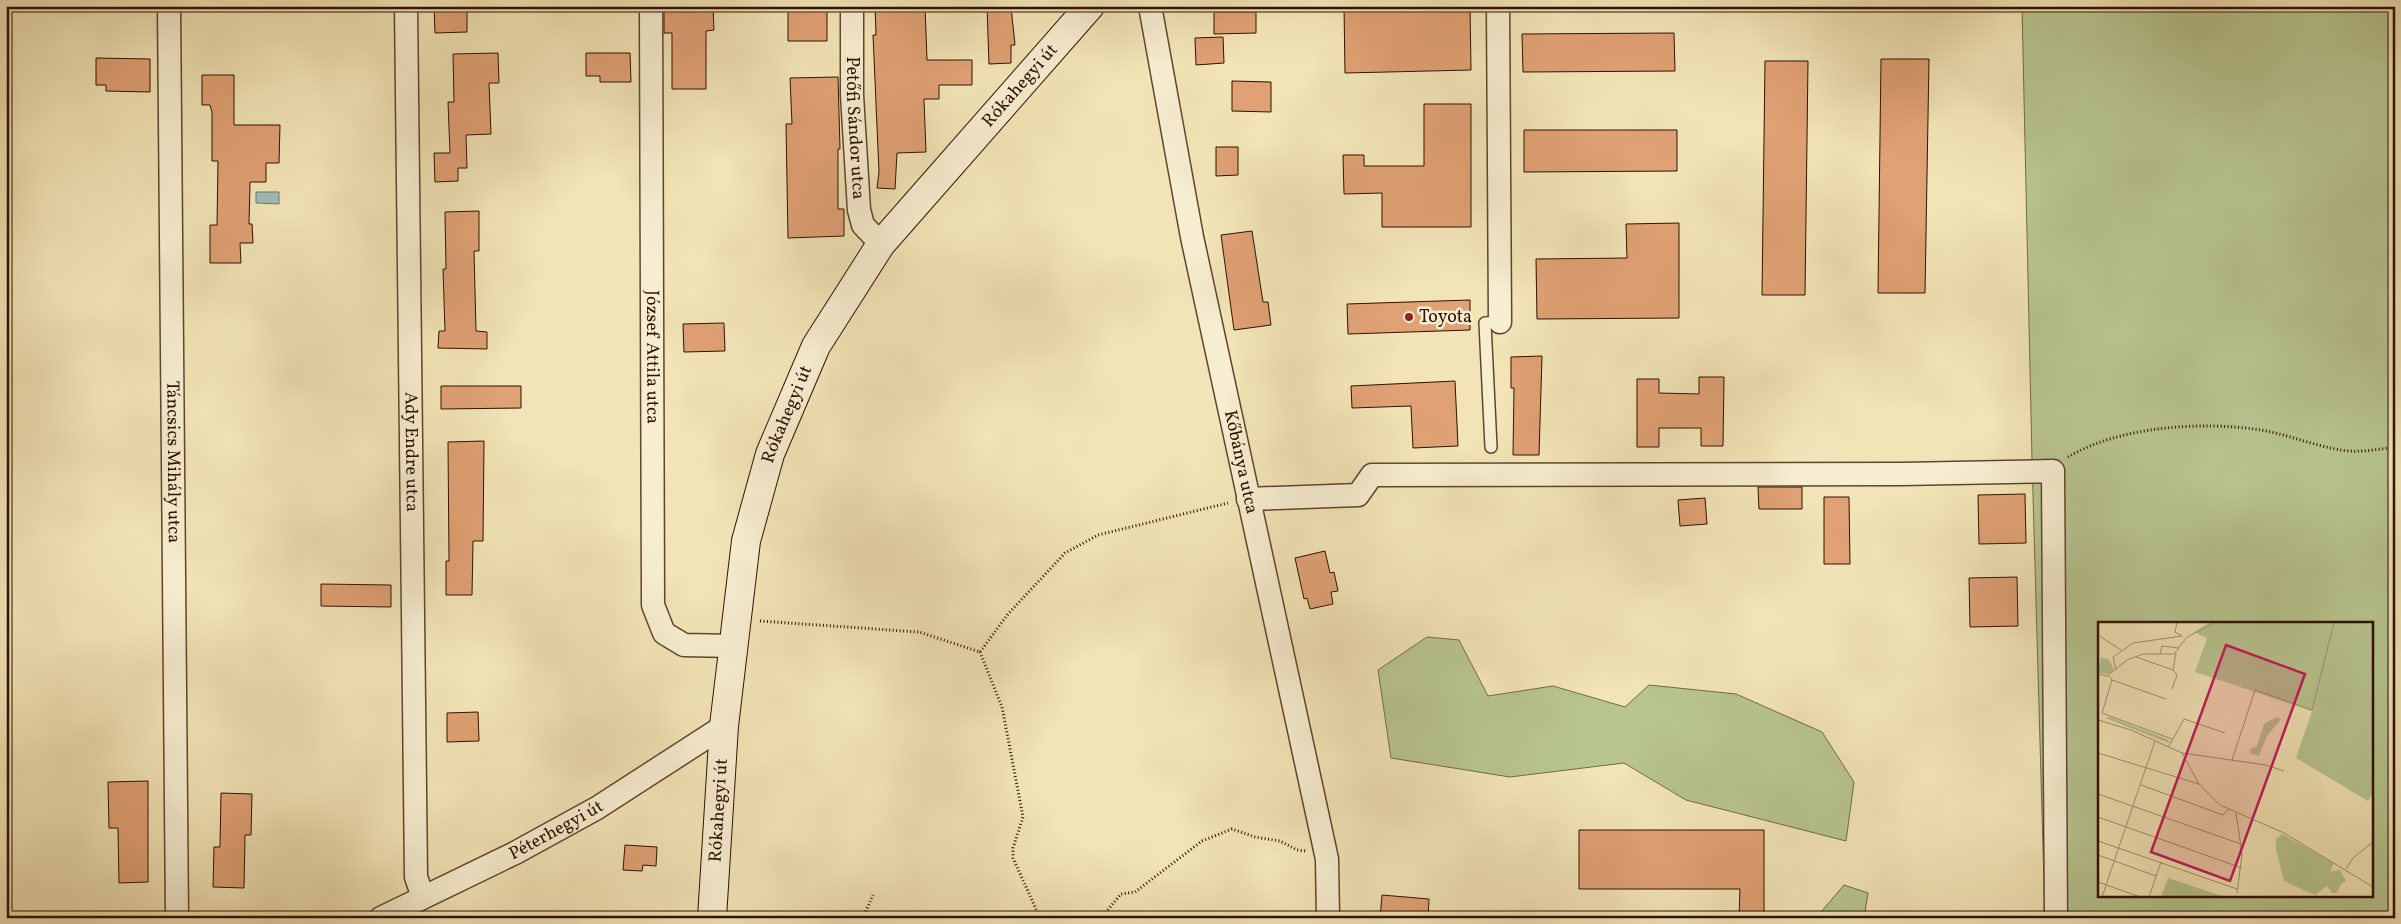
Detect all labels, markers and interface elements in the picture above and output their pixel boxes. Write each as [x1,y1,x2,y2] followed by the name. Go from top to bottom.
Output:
[976,38,1064,133] street label: Rókahegyi út
[839,56,871,200] street label: Petőfi Sándor utca
[639,290,665,424] street label: József Attila utca
[1419,305,1472,330] place label: Toyota
[1403,311,1415,323] marker: Toyota
[756,362,819,466] street label: Rókahegyi út
[160,381,186,543] street label: Táncsics Mihály utca
[398,392,424,512] street label: Ady Endre utca
[1217,408,1264,516] street label: Kőbánya utca
[2098,622,2374,896] inset map
[703,758,734,863] street label: Rókahegyi út
[505,794,609,867] street label: Péterhegyi út

